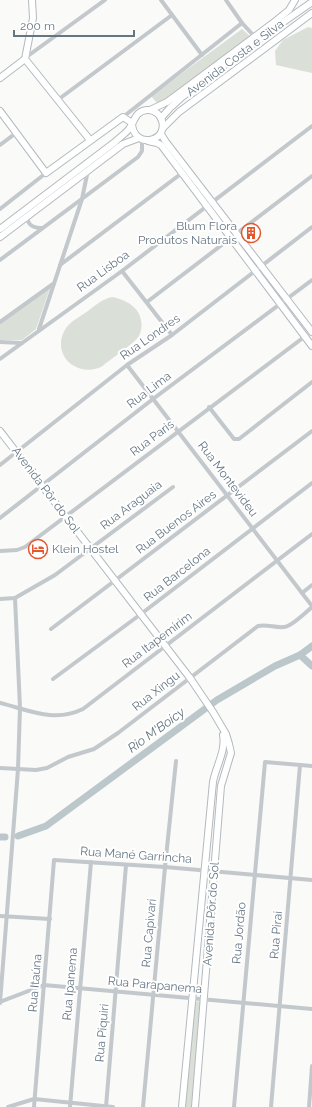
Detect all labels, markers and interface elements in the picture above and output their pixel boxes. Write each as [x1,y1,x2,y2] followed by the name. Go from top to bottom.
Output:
[14,12,134,38] scale bar
[184,17,286,99] street label: Avenida Costa e Silva
[20,19,55,33] text: 200 m
[138,219,237,247] place label: Blum Flora Produtos Naturais
[240,222,262,244] building icon: Blum Flora Produtos Naturais
[74,247,132,295] street label: Rua Lisboa
[117,311,183,363] street label: Rua Londres
[124,369,174,411] street label: Rua Lima
[127,417,177,459] street label: Rua Paris
[195,439,261,519] street label: Rua Montevideu
[9,444,83,537] street label: Avenida Pôr do Sol
[98,477,164,533] street label: Rua Araguaia
[133,487,219,557] street label: Rua Buenos Aires
[27,538,49,560] hotel icon: Klein Hostel
[52,542,119,556] place label: Klein Hostel
[141,544,213,604] street label: Rua Barcelona
[119,609,195,671] street label: Rua Itapemirim
[130,668,182,714] street label: Rua Xingu
[125,704,188,756] water label: Rio M'Boicy
[80,844,192,866] street label: Rua Mané Garrincha
[200,861,222,967] street label: Avenida Pôr do Sol
[139,898,159,968] street label: Rua Capivari
[229,901,249,965] street label: Rua Jordão
[267,911,285,959] street label: Rua Pirai
[60,947,80,1021] street label: Rua Ipanema
[25,953,45,1013] street label: Rua Itaúna
[107,974,203,996] street label: Rua Parapanema
[92,1003,112,1063] street label: Rua Piquiri

